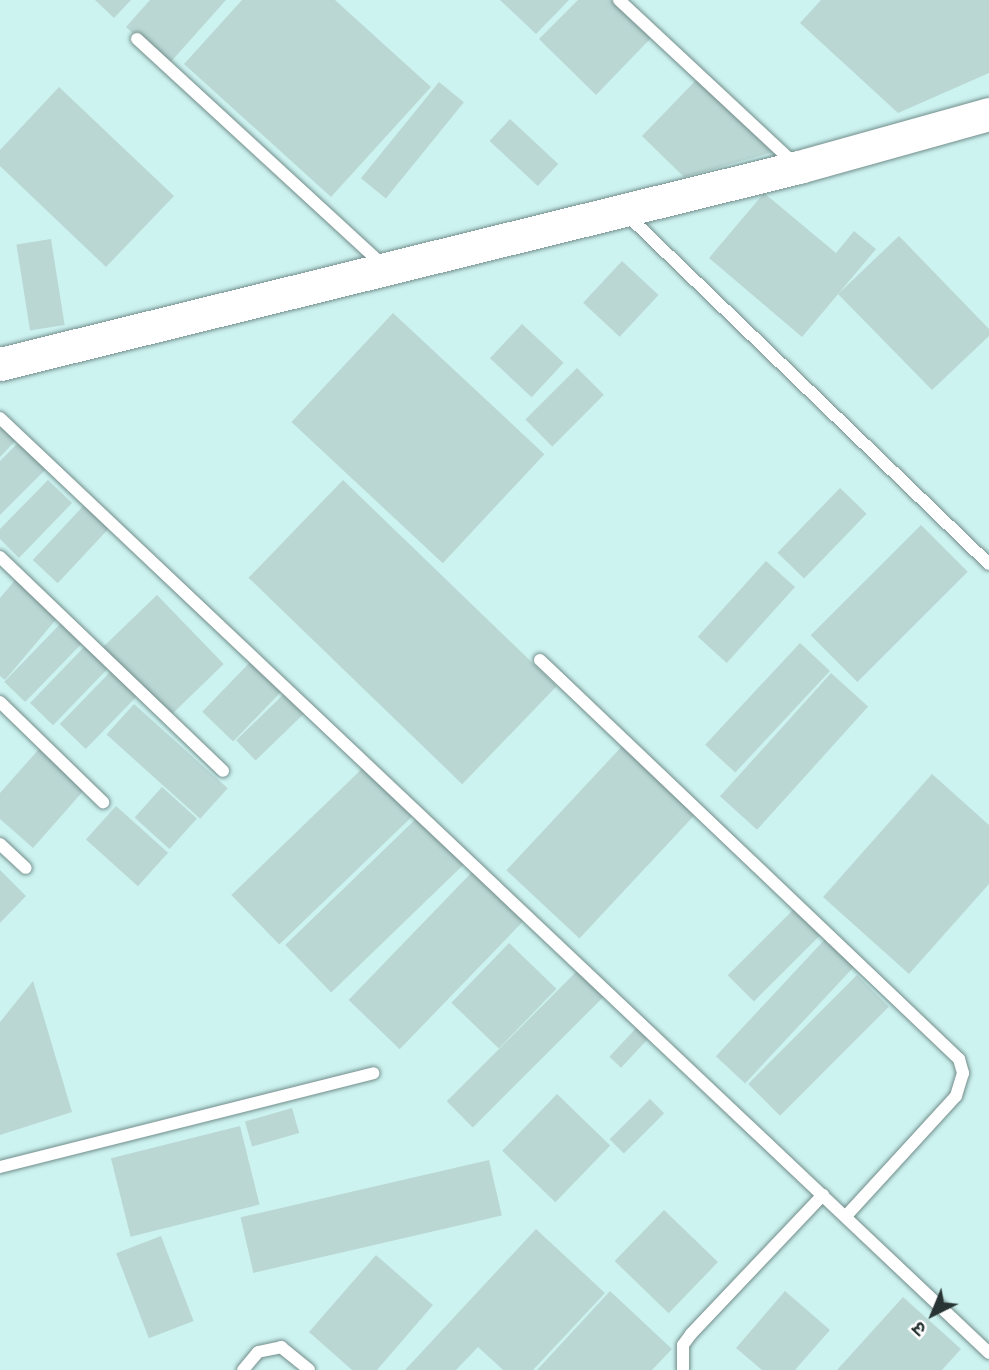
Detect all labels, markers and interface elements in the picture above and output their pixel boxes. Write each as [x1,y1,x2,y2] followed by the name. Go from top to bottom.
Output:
[898,1279,968,1349] north arrow
[906,1317,931,1342] text: उ

